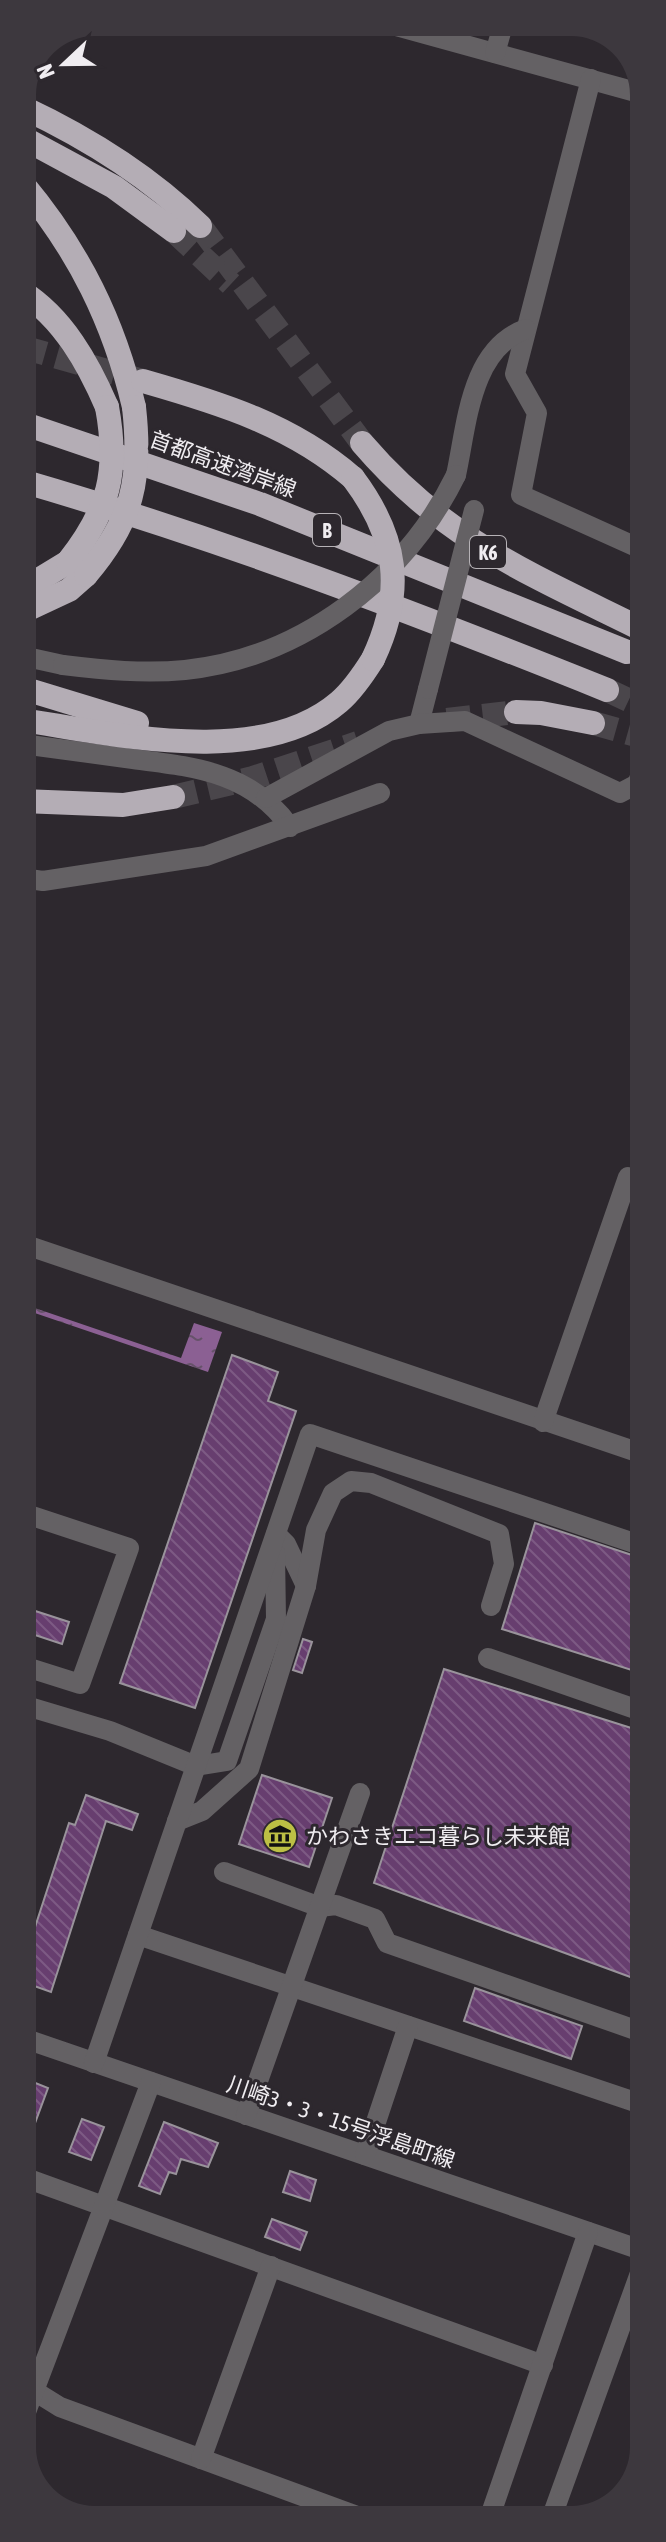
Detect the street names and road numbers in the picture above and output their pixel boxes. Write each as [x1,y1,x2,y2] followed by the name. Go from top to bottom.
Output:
[146,425,300,503] street label: 首都高速湾岸線
[313,514,341,546] road number: B
[470,536,506,568] road number: K6
[224,2071,458,2173] street label: 川崎3・3・15号浮島町線

